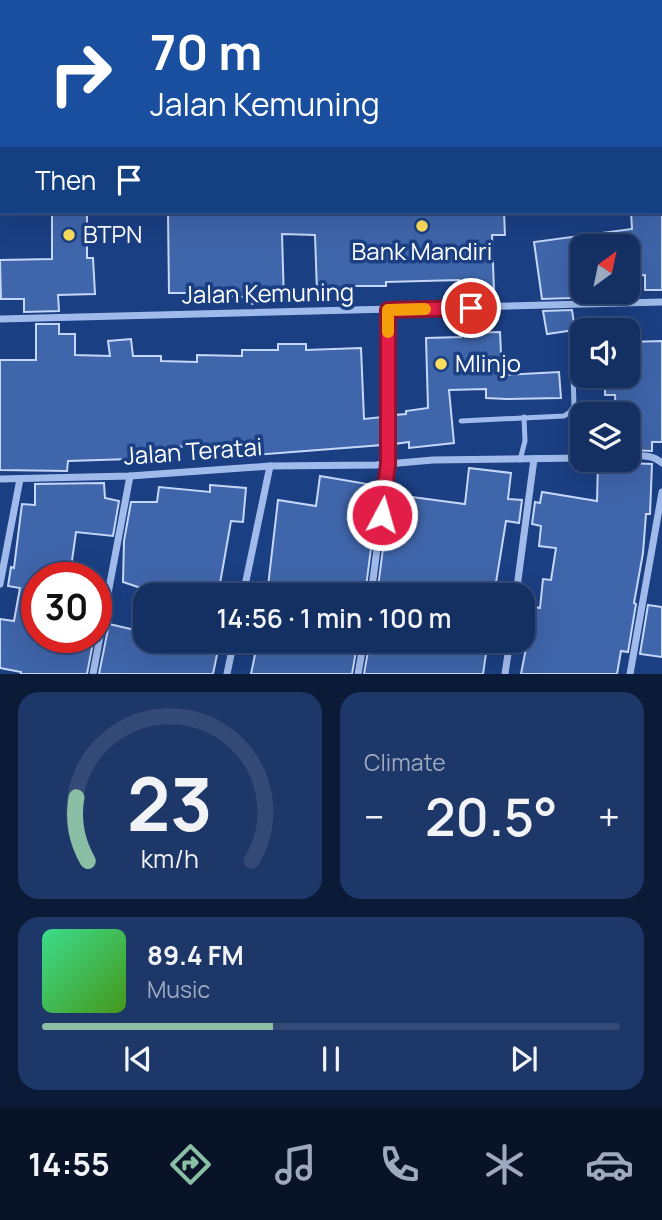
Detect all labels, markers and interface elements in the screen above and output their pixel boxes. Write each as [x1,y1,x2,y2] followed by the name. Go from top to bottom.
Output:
[150,18,262,85] text: 70 m
[35,28,126,119] icon: right
[150,82,380,126] text: Jalan Kemuning
[110,161,148,199] icon: arrive
[35,162,96,198] text: Then
[83,217,142,250] place label: BTPN
[414,218,430,234] marker: Bank Mandiri
[61,227,77,243] marker: BTPN
[352,234,492,267] place label: Bank Mandiri
[570,234,640,304] north arrow
[570,234,640,472] map controls
[182,274,354,311] street label: Jalan Kemuning
[441,278,501,338] pin
[452,289,490,327] icon: arrive
[570,318,640,388] button: sound
[455,346,521,379] place label: Mlinjo
[433,356,449,372] marker: Mlinjo
[570,402,640,472] button: layers
[122,429,263,472] street label: Jalan Teratai
[345,478,419,552] position arrow
[21,562,112,653] speed limit sign: 30
[217,600,451,636] text: 14:56 · 1 min · 100 m
[364,746,446,778] text: Climate
[127,754,213,854] text: 23
[425,781,558,852] text: 20.5°
[364,790,385,842] text: −
[598,790,620,842] text: +
[141,841,199,876] text: km/h
[147,937,244,973] text: 89.4 FM
[147,973,210,1005] text: Music
[119,1040,157,1078] icon: previous
[312,1040,350,1078] icon: pause
[505,1040,543,1078] icon: next
[166,1140,215,1189] icon: directions
[271,1140,320,1189] icon: music
[375,1140,424,1189] icon: phone
[480,1140,529,1189] icon: climate
[585,1140,634,1189] icon: car
[28,1142,110,1186] text: 14:55

